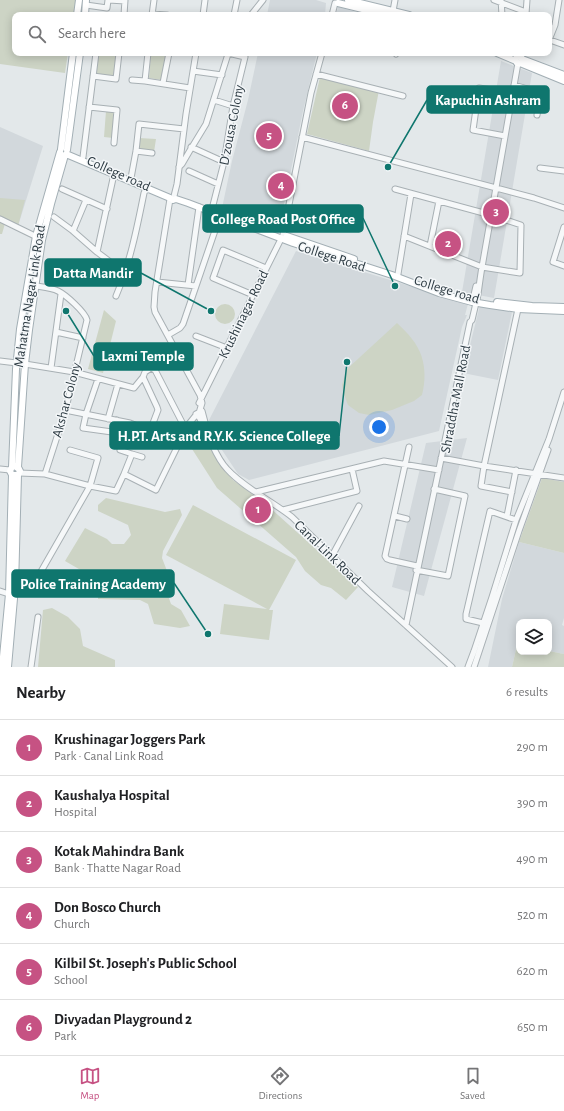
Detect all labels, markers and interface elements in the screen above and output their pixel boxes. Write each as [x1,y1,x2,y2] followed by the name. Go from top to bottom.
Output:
[12,12,552,56] search box
[26,23,48,45] icon: search
[58,26,126,41] text: Search here
[217,84,247,167] street label: D'zousa Colony
[427,86,549,113] callout: Kapuchin Ashram
[332,91,358,121] pin: 6
[435,93,541,108] text: Kapuchin Ashram
[256,121,282,151] pin: 5
[85,154,152,194] street label: College road
[268,171,294,201] pin: 4
[483,197,509,227] pin: 3
[203,205,363,232] callout: College Road Post Office
[211,212,355,227] text: College Road Post Office
[12,224,48,368] street label: Mahatma Nagar Link Road
[435,229,461,259] pin: 2
[296,239,367,275] street label: College Road
[45,259,141,286] callout: Datta Mandir
[53,266,134,281] text: Datta Mandir
[216,268,271,361] street label: Krushinagar Road
[412,273,481,307] street label: College road
[94,343,193,370] callout: Laxmi Temple
[439,344,473,454] street label: Shraddha Mall Road
[101,349,185,364] text: Laxmi Temple
[50,361,84,439] street label: Akshar Colony
[369,417,389,437] your location
[110,422,339,449] callout: H.P.T. Arts and R.Y.K. Science College
[118,429,330,444] text: H.P.T. Arts and R.Y.K. Science College
[245,495,271,525] pin: 1
[291,518,363,588] street label: Canal Link Road
[12,570,174,597] callout: Police Training Academy
[20,577,166,592] text: Police Training Academy
[516,619,552,655] map controls
[516,619,552,655] button: layers
[16,684,66,701] text: Nearby
[506,686,548,699] text: 6 results
[54,732,206,747] text: Krushinagar Joggers Park
[27,741,31,754] text: 1
[517,741,548,754] text: 290 m
[54,750,164,763] text: Park · Canal Link Road
[54,788,170,803] text: Kaushalya Hospital
[26,797,32,810] text: 2
[517,797,548,810] text: 390 m
[54,806,97,819] text: Hospital
[54,844,184,859] text: Kotak Mahindra Bank
[26,853,32,866] text: 3
[516,853,548,866] text: 490 m
[54,862,181,875] text: Bank · Thatte Nagar Road
[54,900,161,915] text: Don Bosco Church
[26,909,32,922] text: 4
[517,909,548,922] text: 520 m
[54,918,90,931] text: Church
[54,956,237,971] text: Kilbil St. Joseph's Public School
[26,965,32,978] text: 5
[517,965,548,978] text: 620 m
[54,974,88,987] text: School
[54,1012,192,1027] text: Divyadan Playground 2
[26,1021,32,1034] text: 6
[517,1021,548,1034] text: 650 m
[54,1030,76,1043] text: Park
[79,1065,101,1102] tab: Map
[258,1065,302,1102] tab: Directions
[460,1065,485,1102] tab: Saved

